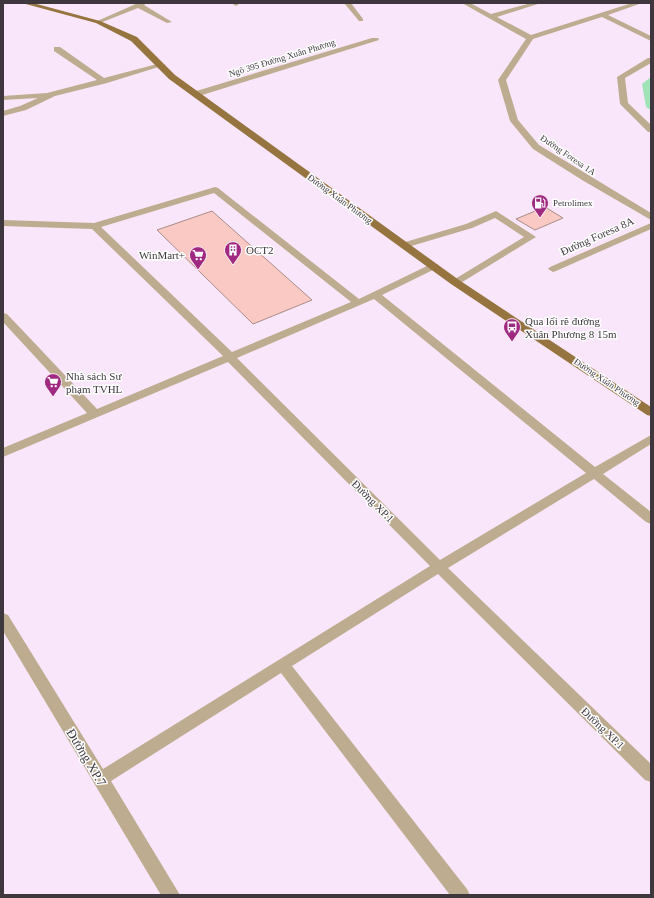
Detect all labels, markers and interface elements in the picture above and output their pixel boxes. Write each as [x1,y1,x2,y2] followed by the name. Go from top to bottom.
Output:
[228,37,337,79] street label: Ngõ 395 Đường Xuân Phương
[538,133,598,177] street label: Đường Foresa 1A
[306,172,375,226] street label: Đường Xuân Phương
[530,193,550,218] fuel station icon: Petrolimex
[553,198,593,208] place label: Petrolimex
[558,214,636,258] street label: Đường Foresa 8A
[223,240,243,265] building icon: OCT2
[246,244,274,256] place label: OCT2
[188,245,208,270] supermarket icon: WinMart+
[139,249,185,261] place label: WinMart+
[525,315,617,340] place label: Qua lối rẽ đường Xuân Phương 8 15m
[502,317,522,342] bus stop icon: Qua lối rẽ đường Xuân Phương 8 15m
[572,356,642,408] street label: Đường Xuân Phương
[66,370,123,395] place label: Nhà sách Sư phạm TVHL
[43,372,63,397] supermarket icon: Nhà sách Sư phạm TVHL
[349,477,397,525] street label: Đường XP.1
[579,705,627,751] street label: Đường XP.1
[64,726,110,789] street label: Đường XP.7

